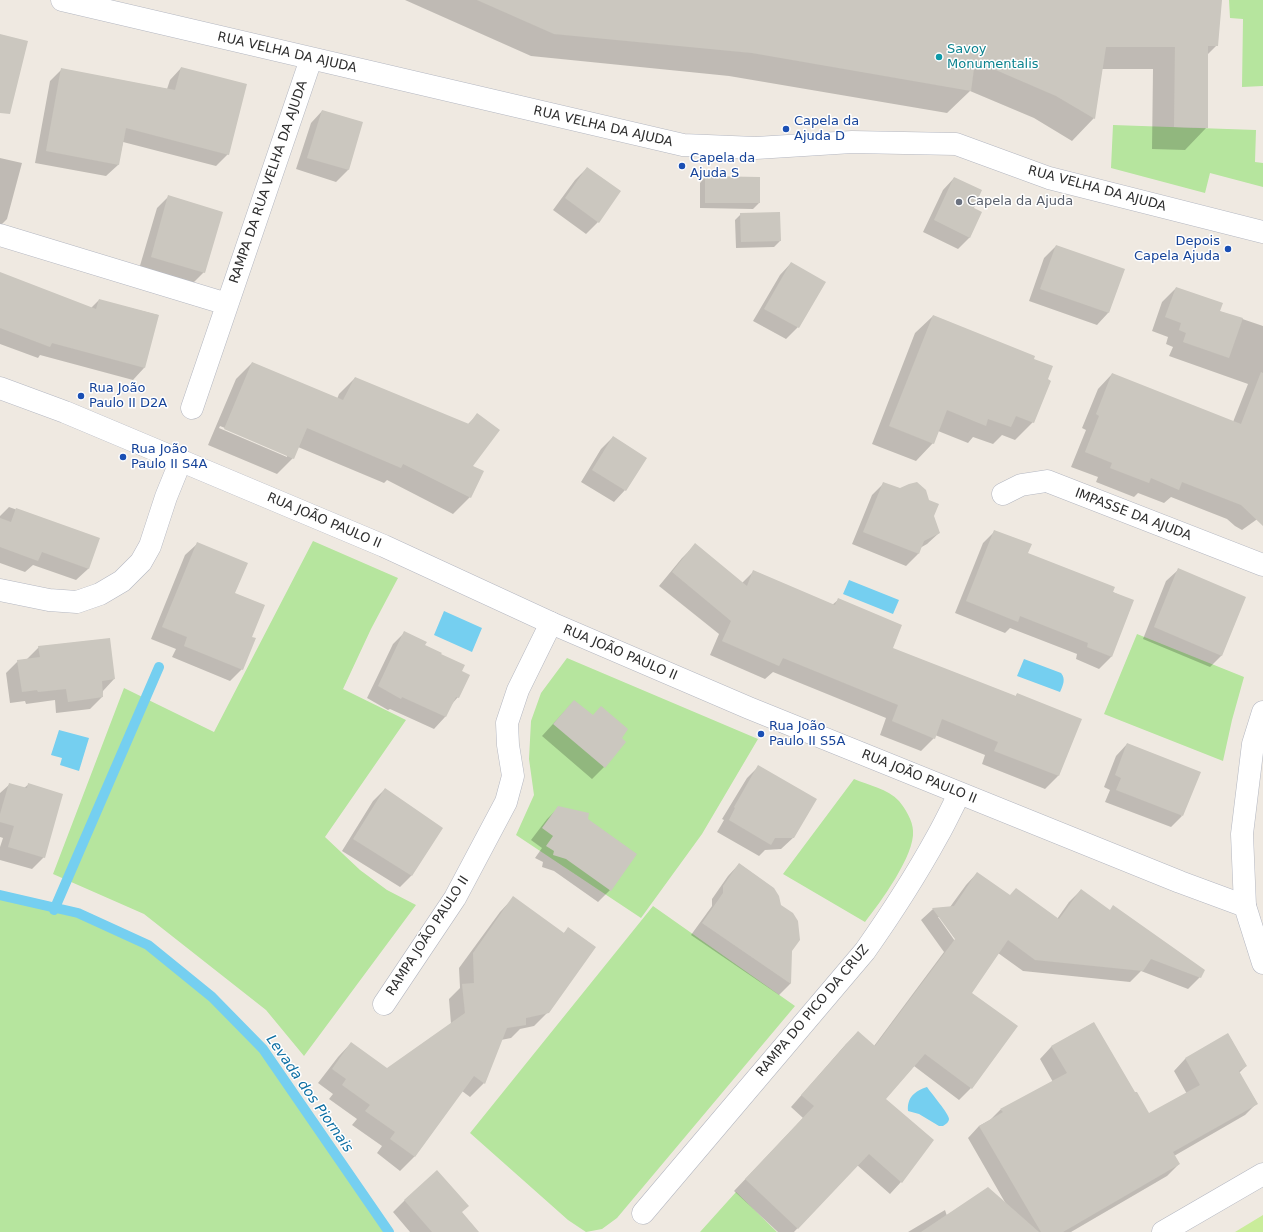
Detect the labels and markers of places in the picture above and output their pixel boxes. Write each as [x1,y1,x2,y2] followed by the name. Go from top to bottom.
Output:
[947,42,1039,73] place label: Savoy Monumentalis
[934,52,944,62] marker: Savoy Monumentalis
[794,114,859,145] place label: Capela da Ajuda D
[781,124,791,134] marker: Capela da Ajuda D
[690,151,755,182] place label: Capela da Ajuda S
[677,161,687,171] marker: Capela da Ajuda S
[967,194,1073,210] place label: Capela da Ajuda
[954,197,964,207] marker: Capela da Ajuda
[1134,234,1220,265] place label: Depois Capela Ajuda
[1223,244,1233,254] marker: Depois Capela Ajuda
[89,381,167,412] place label: Rua João Paulo II D2A
[76,391,86,401] marker: Rua João Paulo II D2A
[131,442,207,473] place label: Rua João Paulo II S4A
[118,452,128,462] marker: Rua João Paulo II S4A
[769,719,845,750] place label: Rua João Paulo II S5A
[756,729,766,739] marker: Rua João Paulo II S5A

